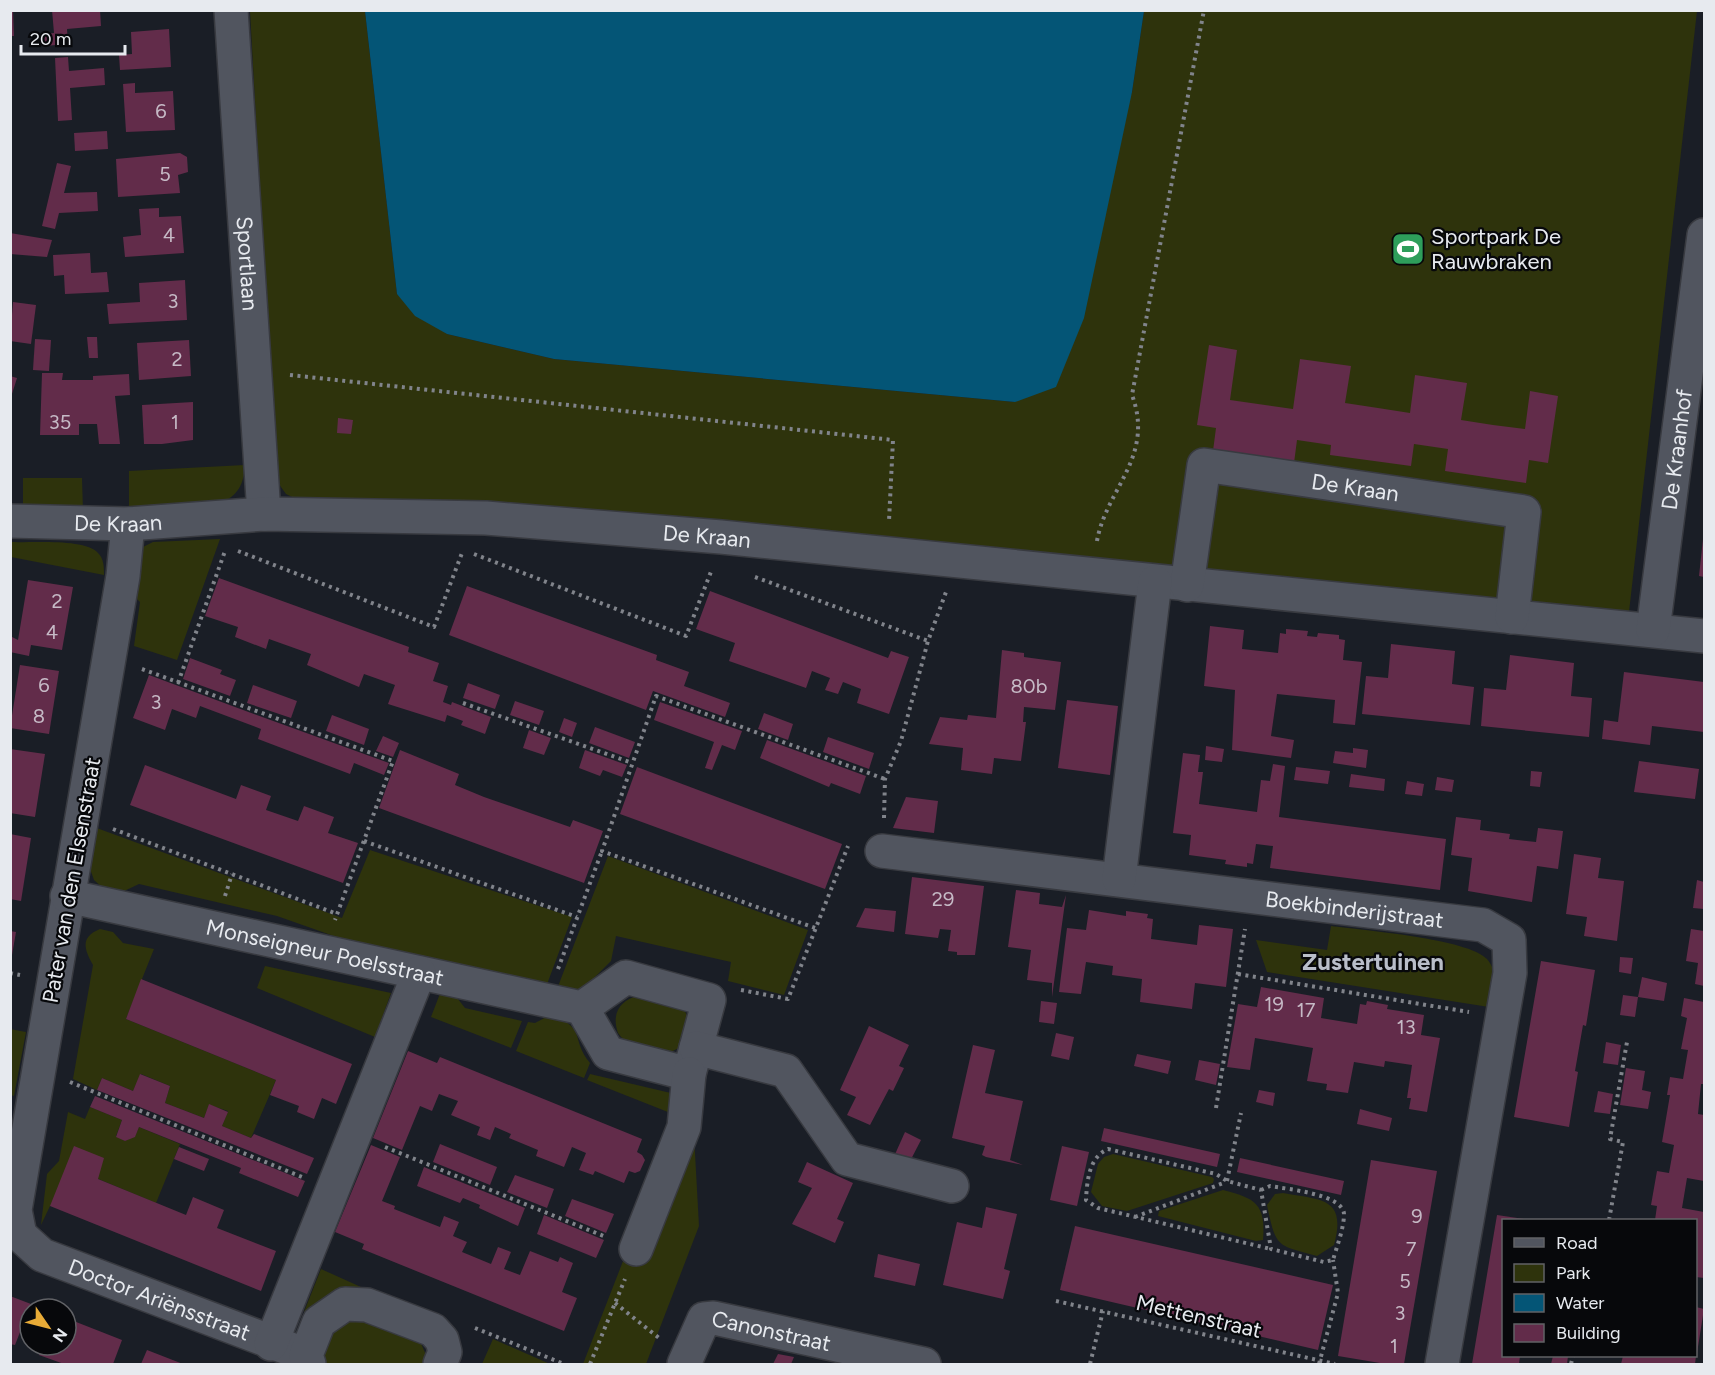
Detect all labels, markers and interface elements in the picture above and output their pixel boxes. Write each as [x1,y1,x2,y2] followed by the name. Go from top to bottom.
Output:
[21,18,124,56] scale bar
[30,28,71,50] text: 20 m
[155,99,167,123] house number: 6
[159,162,171,186] house number: 5
[231,215,264,312] street label: Sportlaan
[163,223,175,247] house number: 4
[1431,223,1561,275] place label: Sportpark De Rauwbraken
[1390,231,1426,267] sports icon: Sportpark De Rauwbraken
[168,289,178,313] house number: 3
[171,347,183,371] house number: 2
[1656,387,1698,511] street label: De Kraanhof
[49,410,71,434] house number: 35
[171,410,179,434] house number: 1
[1310,468,1401,507] street label: De Kraan
[74,509,163,538] street label: De Kraan
[662,519,752,554] street label: De Kraan
[51,589,63,613] house number: 2
[46,620,58,644] house number: 4
[38,673,50,697] house number: 6
[1011,674,1047,698] house number: 80b
[151,690,161,714] house number: 3
[33,704,45,728] house number: 8
[37,755,106,1005] street label: Pater van den Elsenstraat
[1264,885,1445,934] street label: Boekbinderijstraat
[932,887,954,911] house number: 29
[203,914,446,992] street label: Monseigneur Poelsstraat
[1302,947,1444,976] district label: Zustertuinen
[1264,992,1284,1016] house number: 19
[1297,998,1316,1022] house number: 17
[1396,1015,1416,1039] house number: 13
[1411,1204,1423,1228] house number: 9
[1502,1219,1697,1357] legend
[1556,1232,1597,1254] text: Road
[1406,1237,1417,1261] house number: 7
[64,1253,254,1347] street label: Doctor Ariënsstraat
[1556,1262,1591,1284] text: Park
[1399,1269,1411,1293] house number: 5
[1133,1289,1264,1344] street label: Mettenstraat
[1556,1292,1604,1314] text: Water
[18,1297,78,1357] north arrow
[1395,1301,1405,1325] house number: 3
[709,1305,833,1357] street label: Canonstraat
[1556,1322,1621,1344] text: Building
[49,1325,71,1346] text: N
[1390,1334,1398,1358] house number: 1

